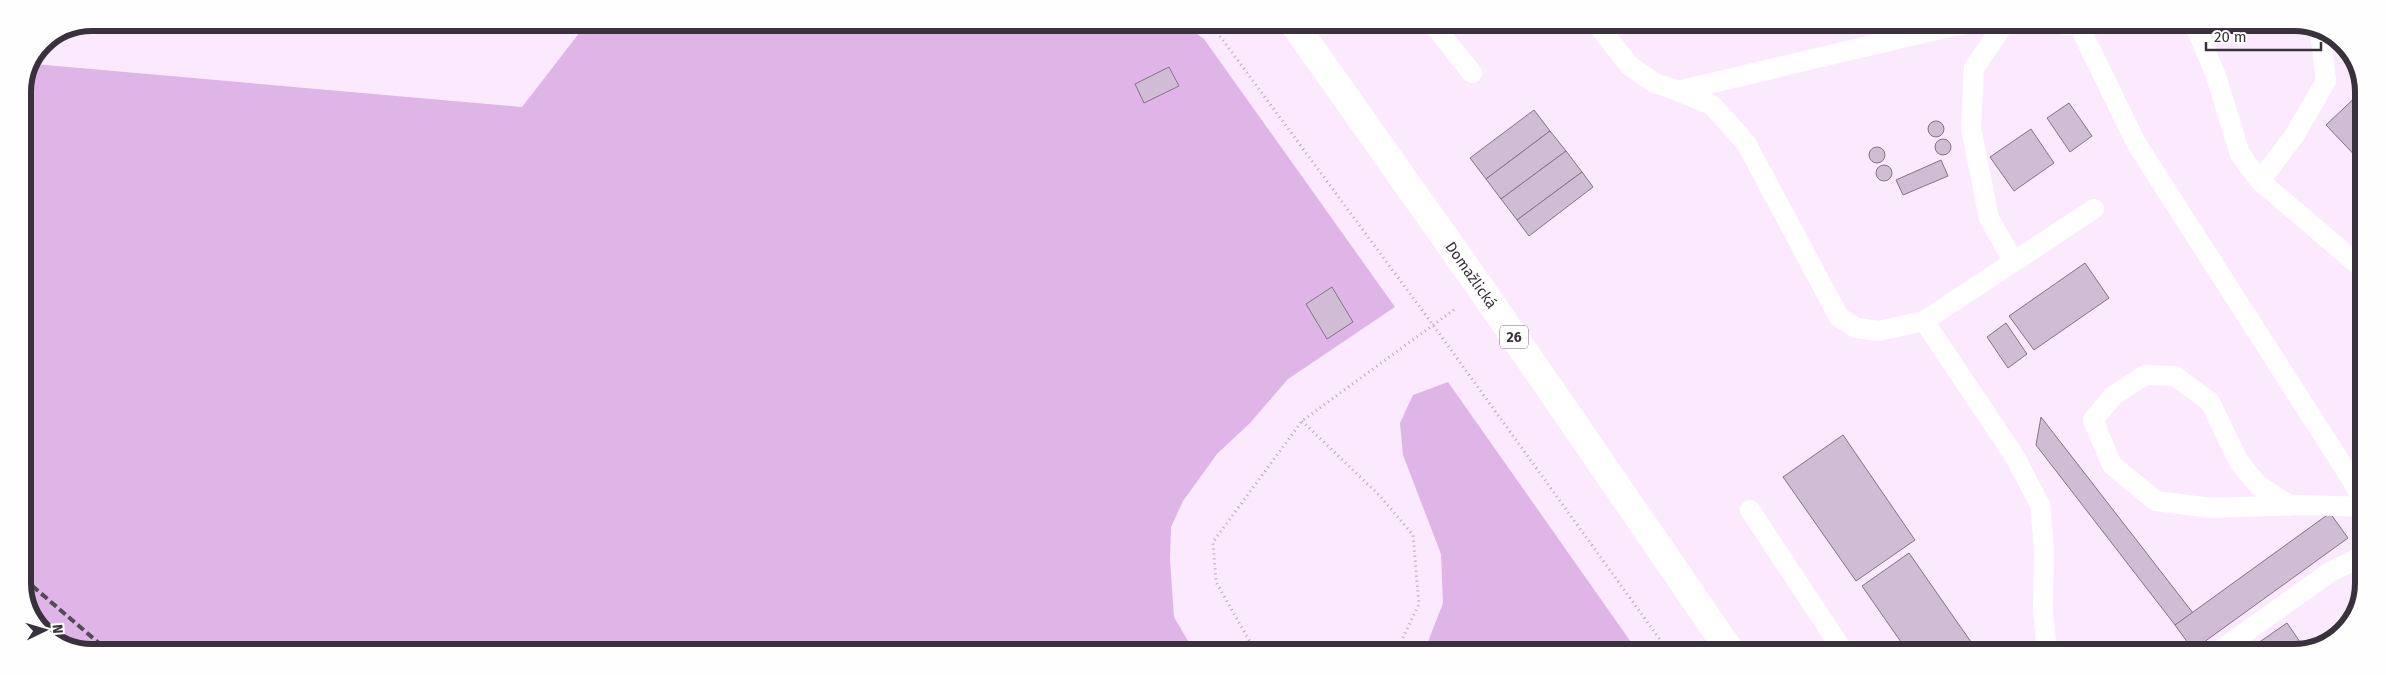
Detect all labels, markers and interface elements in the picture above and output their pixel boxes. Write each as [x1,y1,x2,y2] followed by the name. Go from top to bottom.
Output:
[2206,20,2321,52] scale bar
[2214,28,2247,46] text: 20 m
[1441,238,1501,312] street label: Domažlická
[1500,326,1528,348] road number: 26
[20,605,70,655] north arrow
[49,624,66,634] text: N

